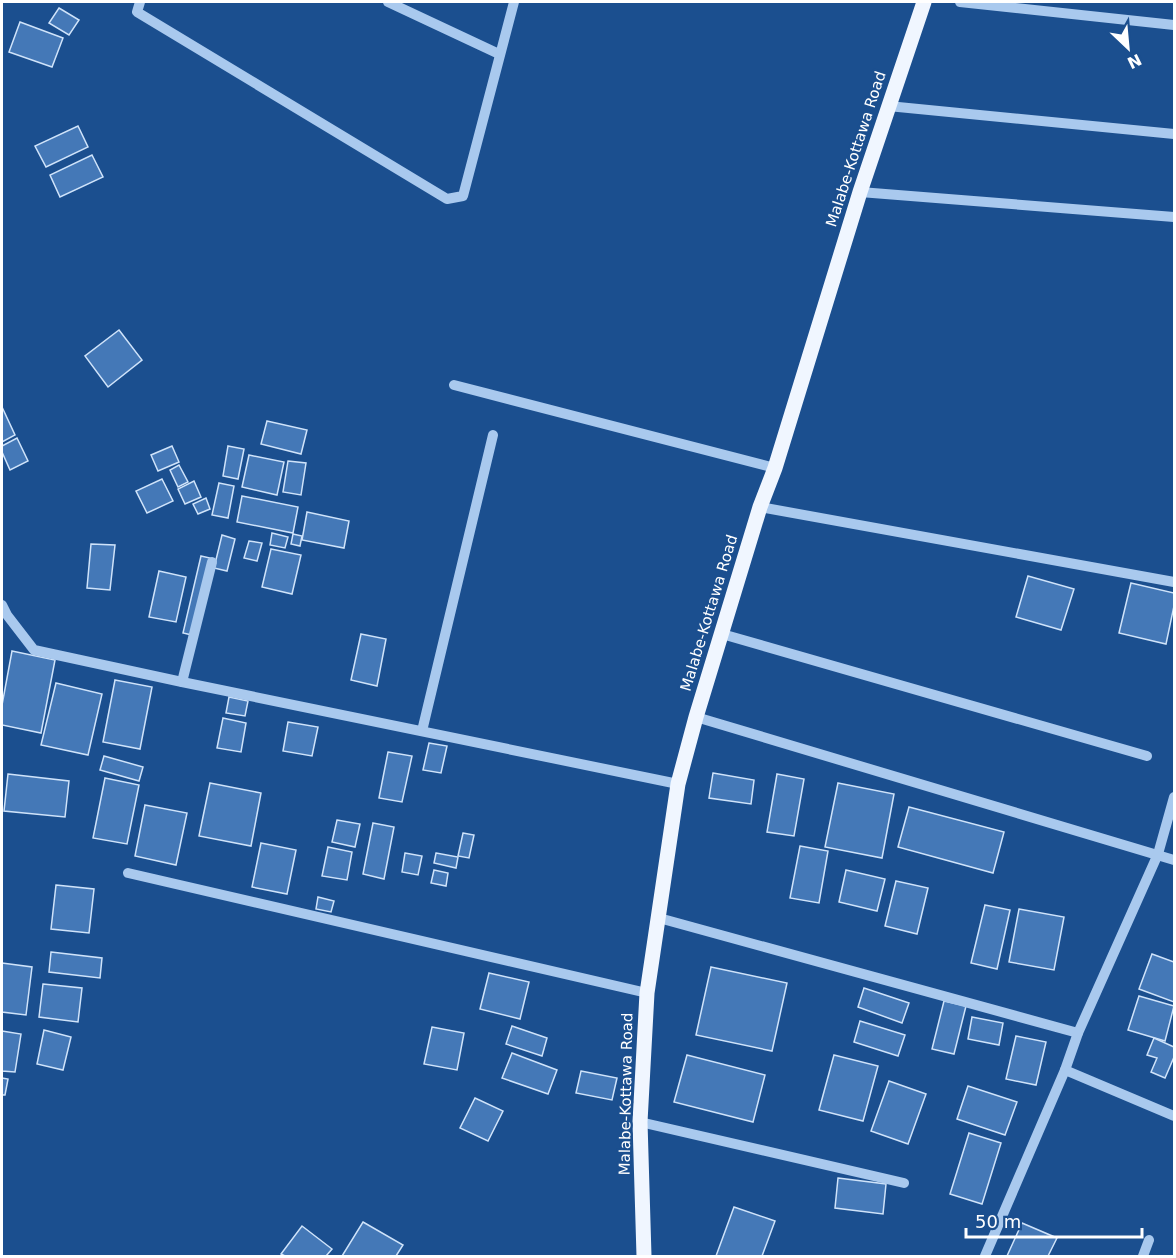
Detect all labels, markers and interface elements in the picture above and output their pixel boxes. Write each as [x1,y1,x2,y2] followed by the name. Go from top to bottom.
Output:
[1098,18,1158,78] north arrow
[1124,50,1145,73] text: N
[822,69,890,229] street label: Malabe-Kottawa Road
[677,533,741,693] street label: Malabe-Kottawa Road
[616,1012,636,1176] street label: Malabe-Kottawa Road
[966,1201,1142,1239] scale bar
[975,1211,1021,1232] text: 50 m

